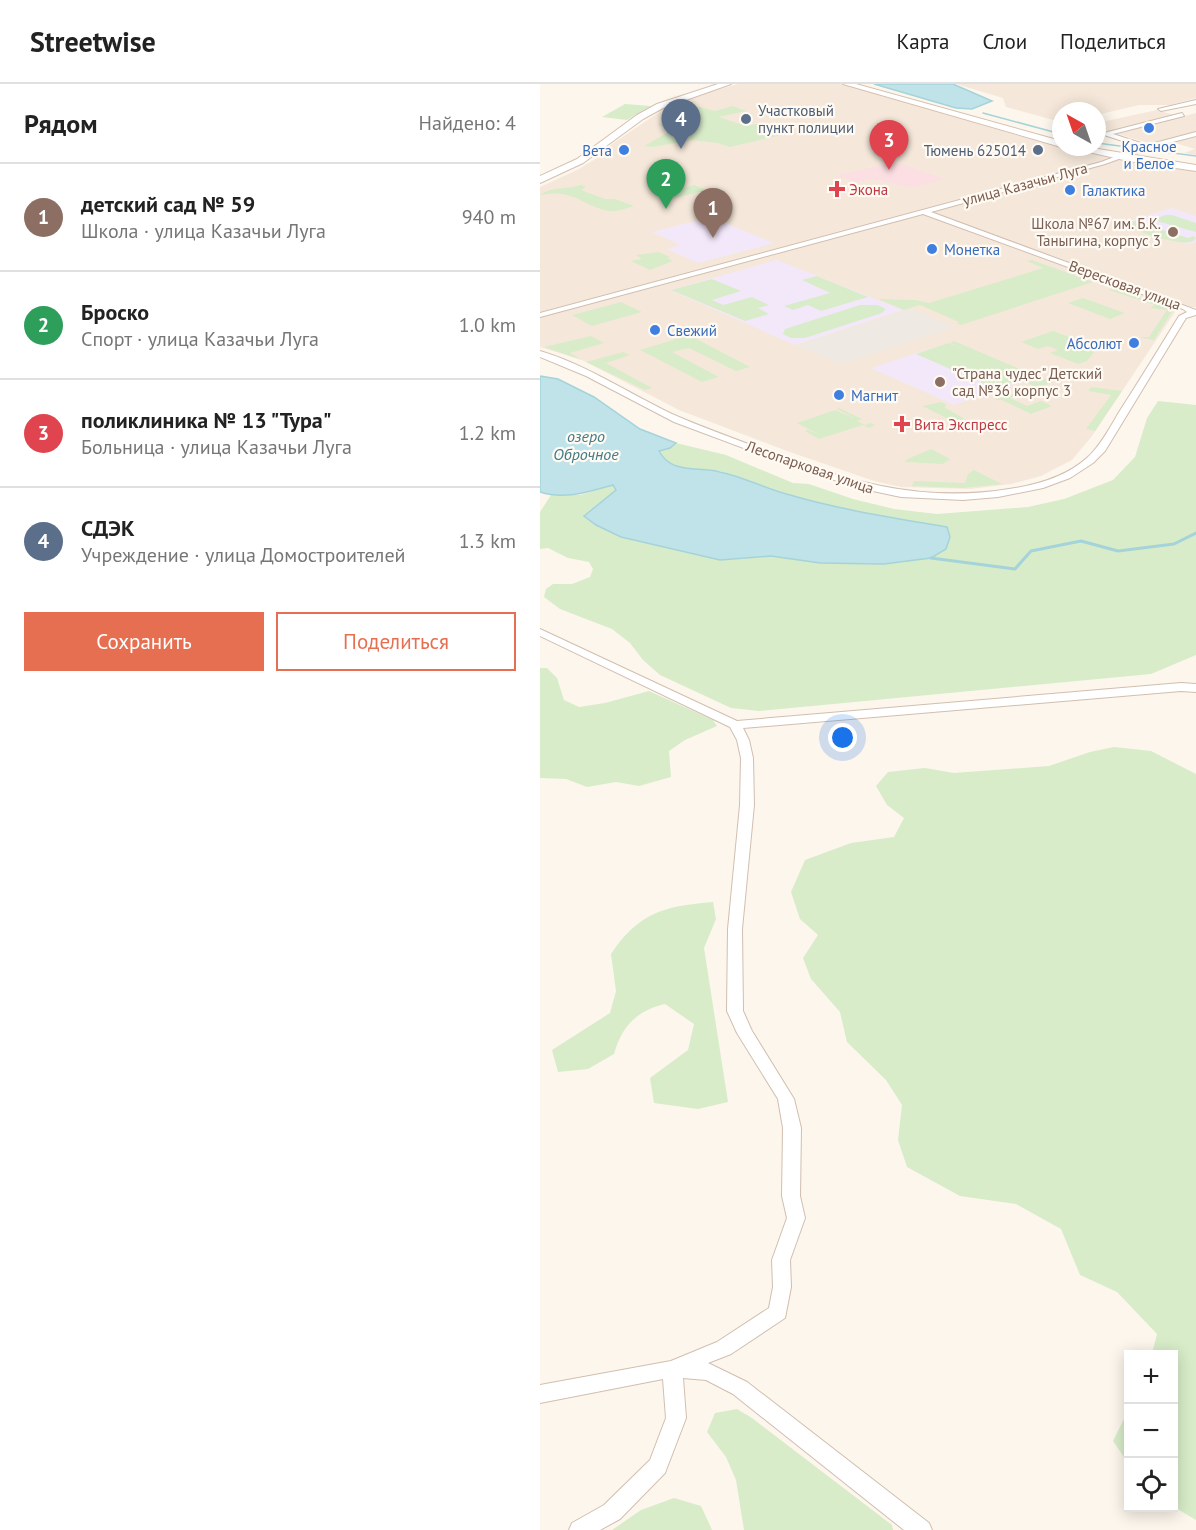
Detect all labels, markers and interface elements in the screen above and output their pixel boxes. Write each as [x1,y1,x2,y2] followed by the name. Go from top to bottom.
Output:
[30,23,156,60] text: Streetwise
[896,28,949,55] text: Карта
[982,28,1027,55] text: Слои
[1060,28,1166,55] text: Поделиться
[662,100,700,149] pin: 4
[758,101,854,137] place label: Участковый пункт полиции
[1052,102,1106,156] north arrow
[24,107,98,140] text: Рядом
[419,110,516,136] text: Найдено: 4
[739,112,753,126] marker: Участковый пункт полиции
[870,120,908,170] pin: 3
[1142,121,1156,135] marker: Красное и Белое
[1121,137,1177,173] place label: Красное и Белое
[582,141,612,160] place label: Вета
[924,141,1026,160] place label: Тюмень 625014
[617,143,631,157] marker: Вета
[1031,143,1045,157] marker: Тюмень 625014
[960,158,1090,210] street label: улица Казачьи Луга
[646,160,686,209] pin: 2
[849,180,888,199] place label: Экона
[1082,181,1145,200] place label: Галактика
[830,182,844,196] marker: Экона
[1063,183,1077,197] marker: Галактика
[694,188,732,238] pin: 1
[81,190,255,218] text: детский сад № 59
[38,204,49,230] text: 1
[462,204,516,230] text: 940 m
[1031,214,1161,250] place label: Школа №67 им. Б.К. Таныгина, корпус 3
[81,218,326,244] text: Школа · улица Казачьи Луга
[1166,225,1180,239] marker: Школа №67 им. Б.К. Таныгина, корпус 3
[944,240,1000,259] place label: Монетка
[925,242,939,256] marker: Монетка
[1066,256,1184,314] street label: Вересковая улица
[81,298,149,326] text: Броско
[38,312,49,338] text: 2
[459,312,516,338] text: 1.0 km
[667,321,717,340] place label: Свежий
[648,323,662,337] marker: Свежий
[81,326,319,352] text: Спорт · улица Казачьи Луга
[1067,334,1122,353] place label: Абсолют
[1127,336,1141,350] marker: Абсолют
[952,364,1102,400] place label: "Страна чудес" Детский сад №36 корпус 3
[933,375,947,389] marker: "Страна чудес" Детский сад №36 корпус 3
[851,386,898,405] place label: Магнит
[832,388,846,402] marker: Магнит
[81,406,332,434] text: поликлиника № 13 "Тура"
[914,415,1008,434] place label: Вита Экспресс
[895,417,909,431] marker: Вита Экспресс
[38,420,49,446] text: 3
[459,420,516,446] text: 1.2 km
[553,426,619,464] water label: озеро Оброчное
[81,434,352,460] text: Больница · улица Казачьи Луга
[743,436,877,498] street label: Лесопарковая улица
[81,514,135,542] text: СДЭК
[38,528,49,554] text: 4
[459,528,516,554] text: 1.3 km
[81,542,405,568] text: Учреждение · улица Домостроителей
[24,612,264,671] button: Сохранить
[276,612,516,671] button: Поделиться
[828,723,857,752] your location
[1124,1350,1178,1512] map controls
[1124,1350,1178,1404] button: +
[1124,1404,1178,1458] button: −
[1124,1458,1178,1512] button: locate

